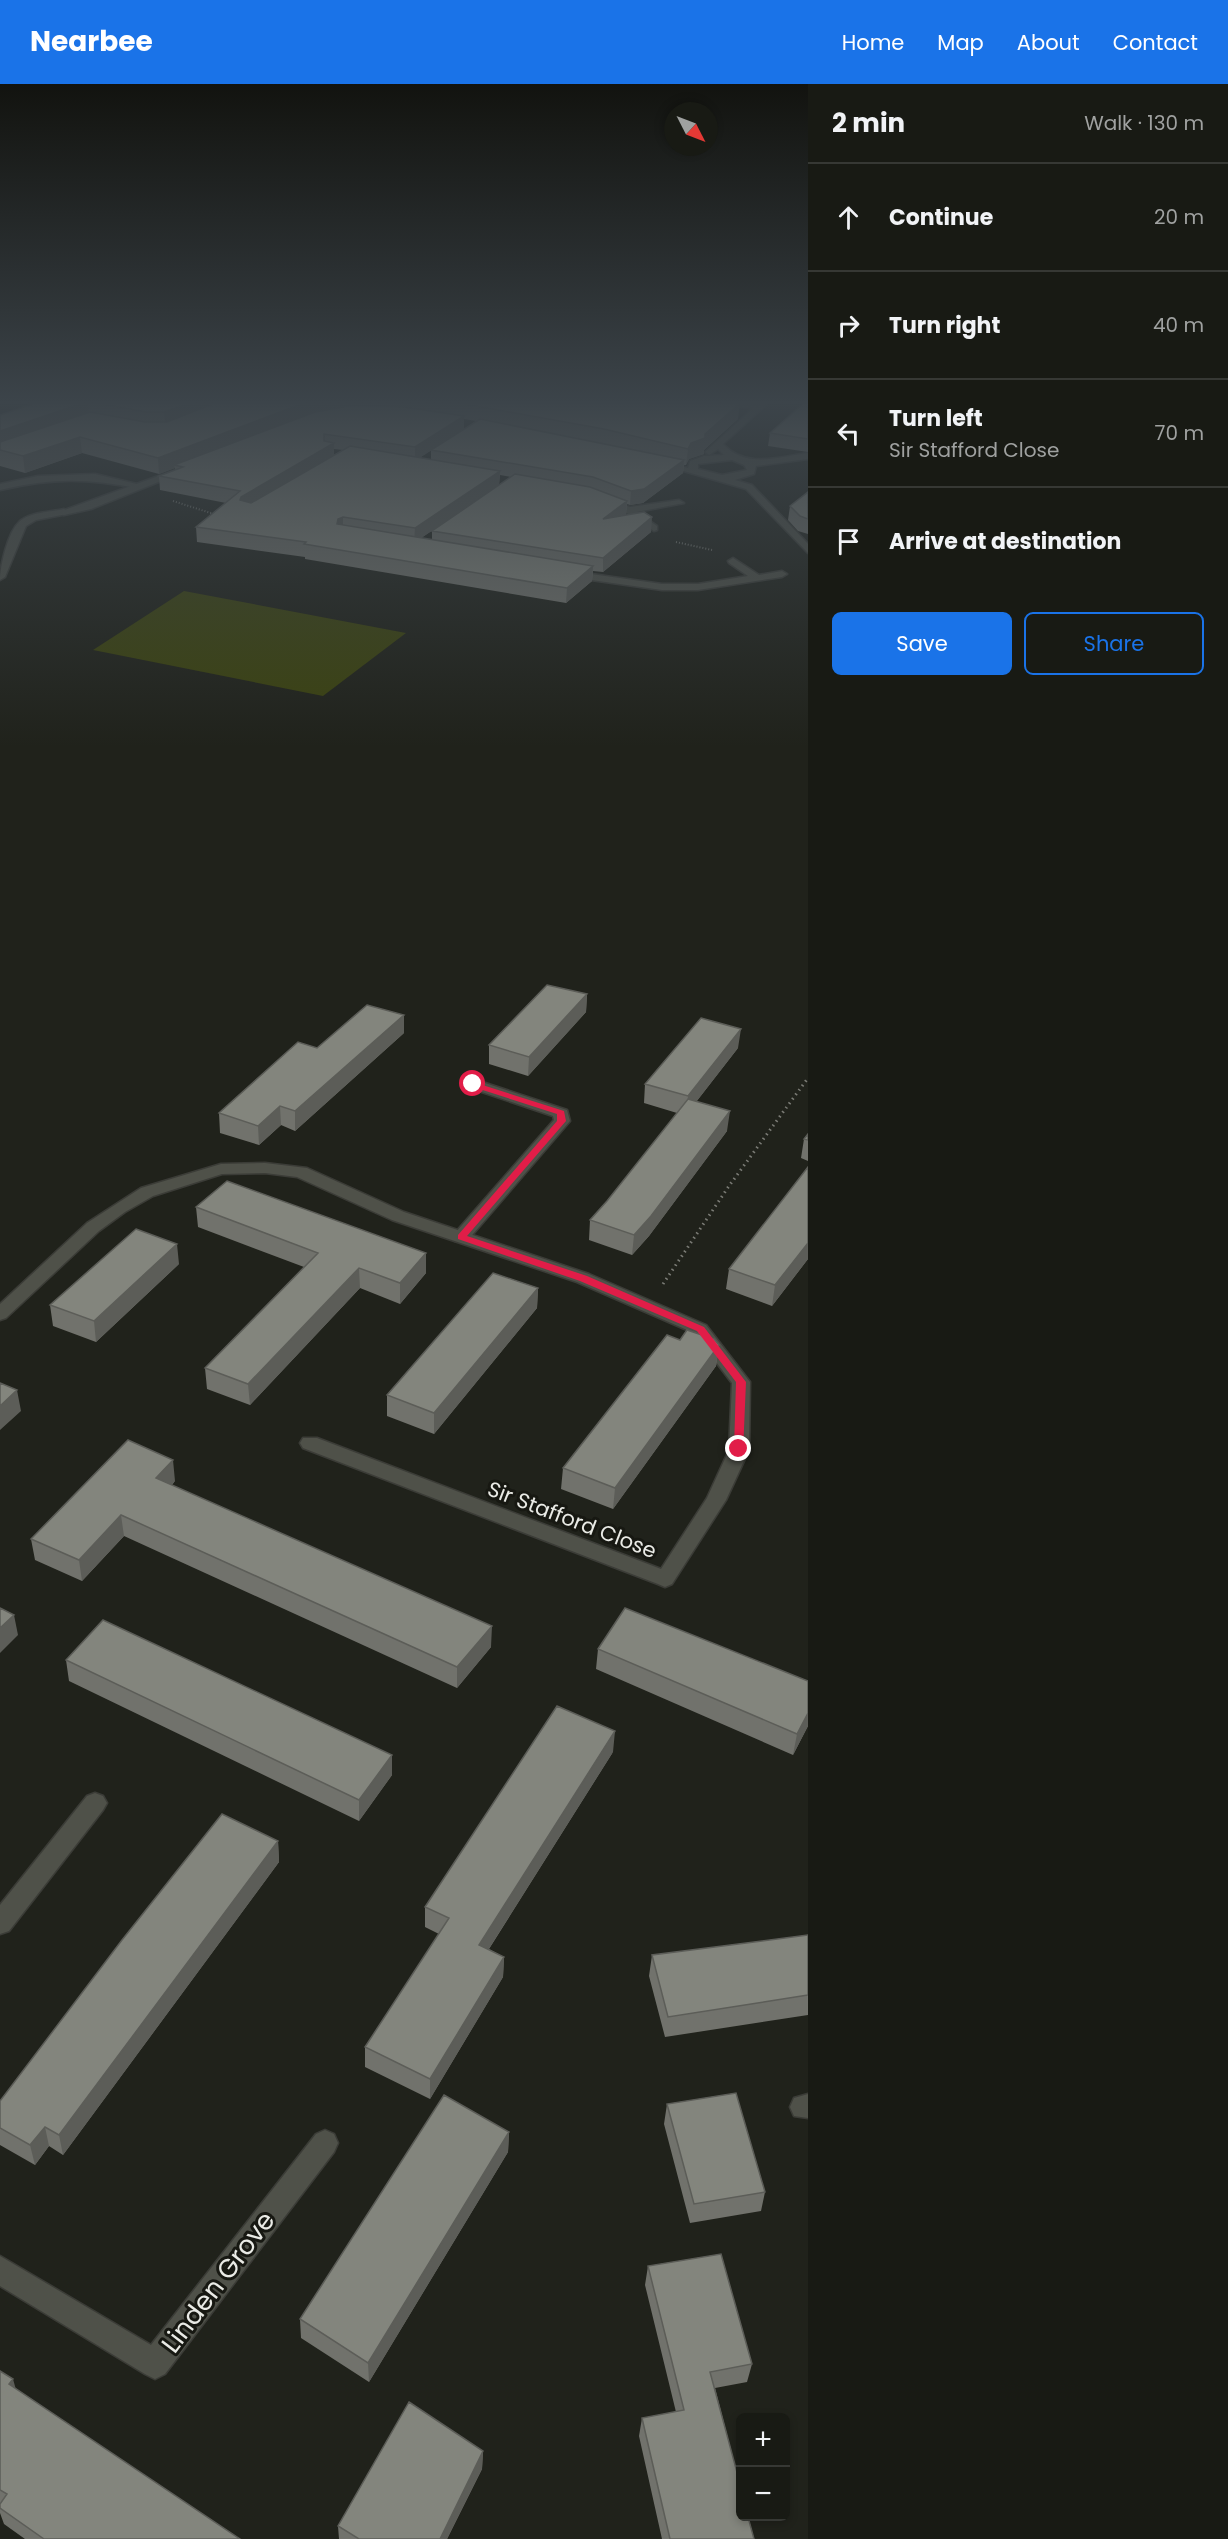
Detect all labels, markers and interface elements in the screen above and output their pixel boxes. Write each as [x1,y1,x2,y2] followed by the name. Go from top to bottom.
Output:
[30,22,153,61] text: Nearbee
[842,28,904,57] text: Home
[937,28,984,57] text: Map
[1017,28,1080,57] text: About
[1113,28,1198,57] text: Contact
[664,102,718,156] north arrow
[832,105,905,141] text: 2 min
[1084,109,1204,137] text: Walk · 130 m
[832,201,865,234] icon: ahead
[889,202,993,233] text: Continue
[1154,203,1204,231] text: 20 m
[832,309,865,342] icon: right
[889,310,1000,341] text: Turn right
[1153,311,1204,339] text: 40 m
[889,403,983,434] text: Turn left
[832,417,865,450] icon: left
[1155,419,1204,447] text: 70 m
[889,436,1059,464] text: Sir Stafford Close
[832,525,865,558] icon: arrive
[889,526,1121,557] text: Arrive at destination
[832,612,1012,675] button: Save
[1024,612,1204,675] button: Share
[459,1070,485,1096] route start
[725,1435,751,1461] route end
[484,1474,661,1565] street label: Sir Stafford Close
[153,2204,283,2360] street label: Linden Grove
[736,2413,790,2521] map controls
[736,2413,790,2467] button: +
[736,2467,790,2521] button: −

